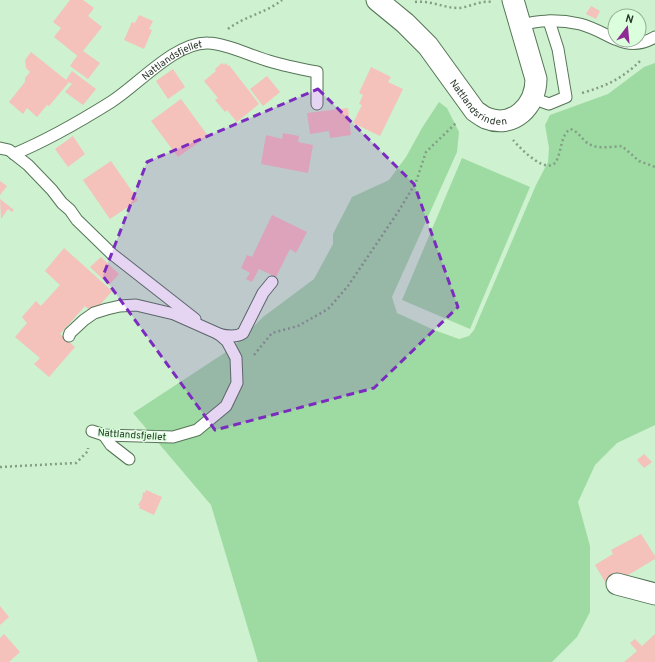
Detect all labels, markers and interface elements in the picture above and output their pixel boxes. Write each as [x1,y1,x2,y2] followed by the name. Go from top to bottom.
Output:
[607,8,647,48] north arrow
[624,12,635,27] text: N
[140,38,203,83] street label: Nattlandsfjellet
[446,77,508,129] street label: Nattlandsrinden
[97,427,167,444] street label: Nattlandsfjellet

